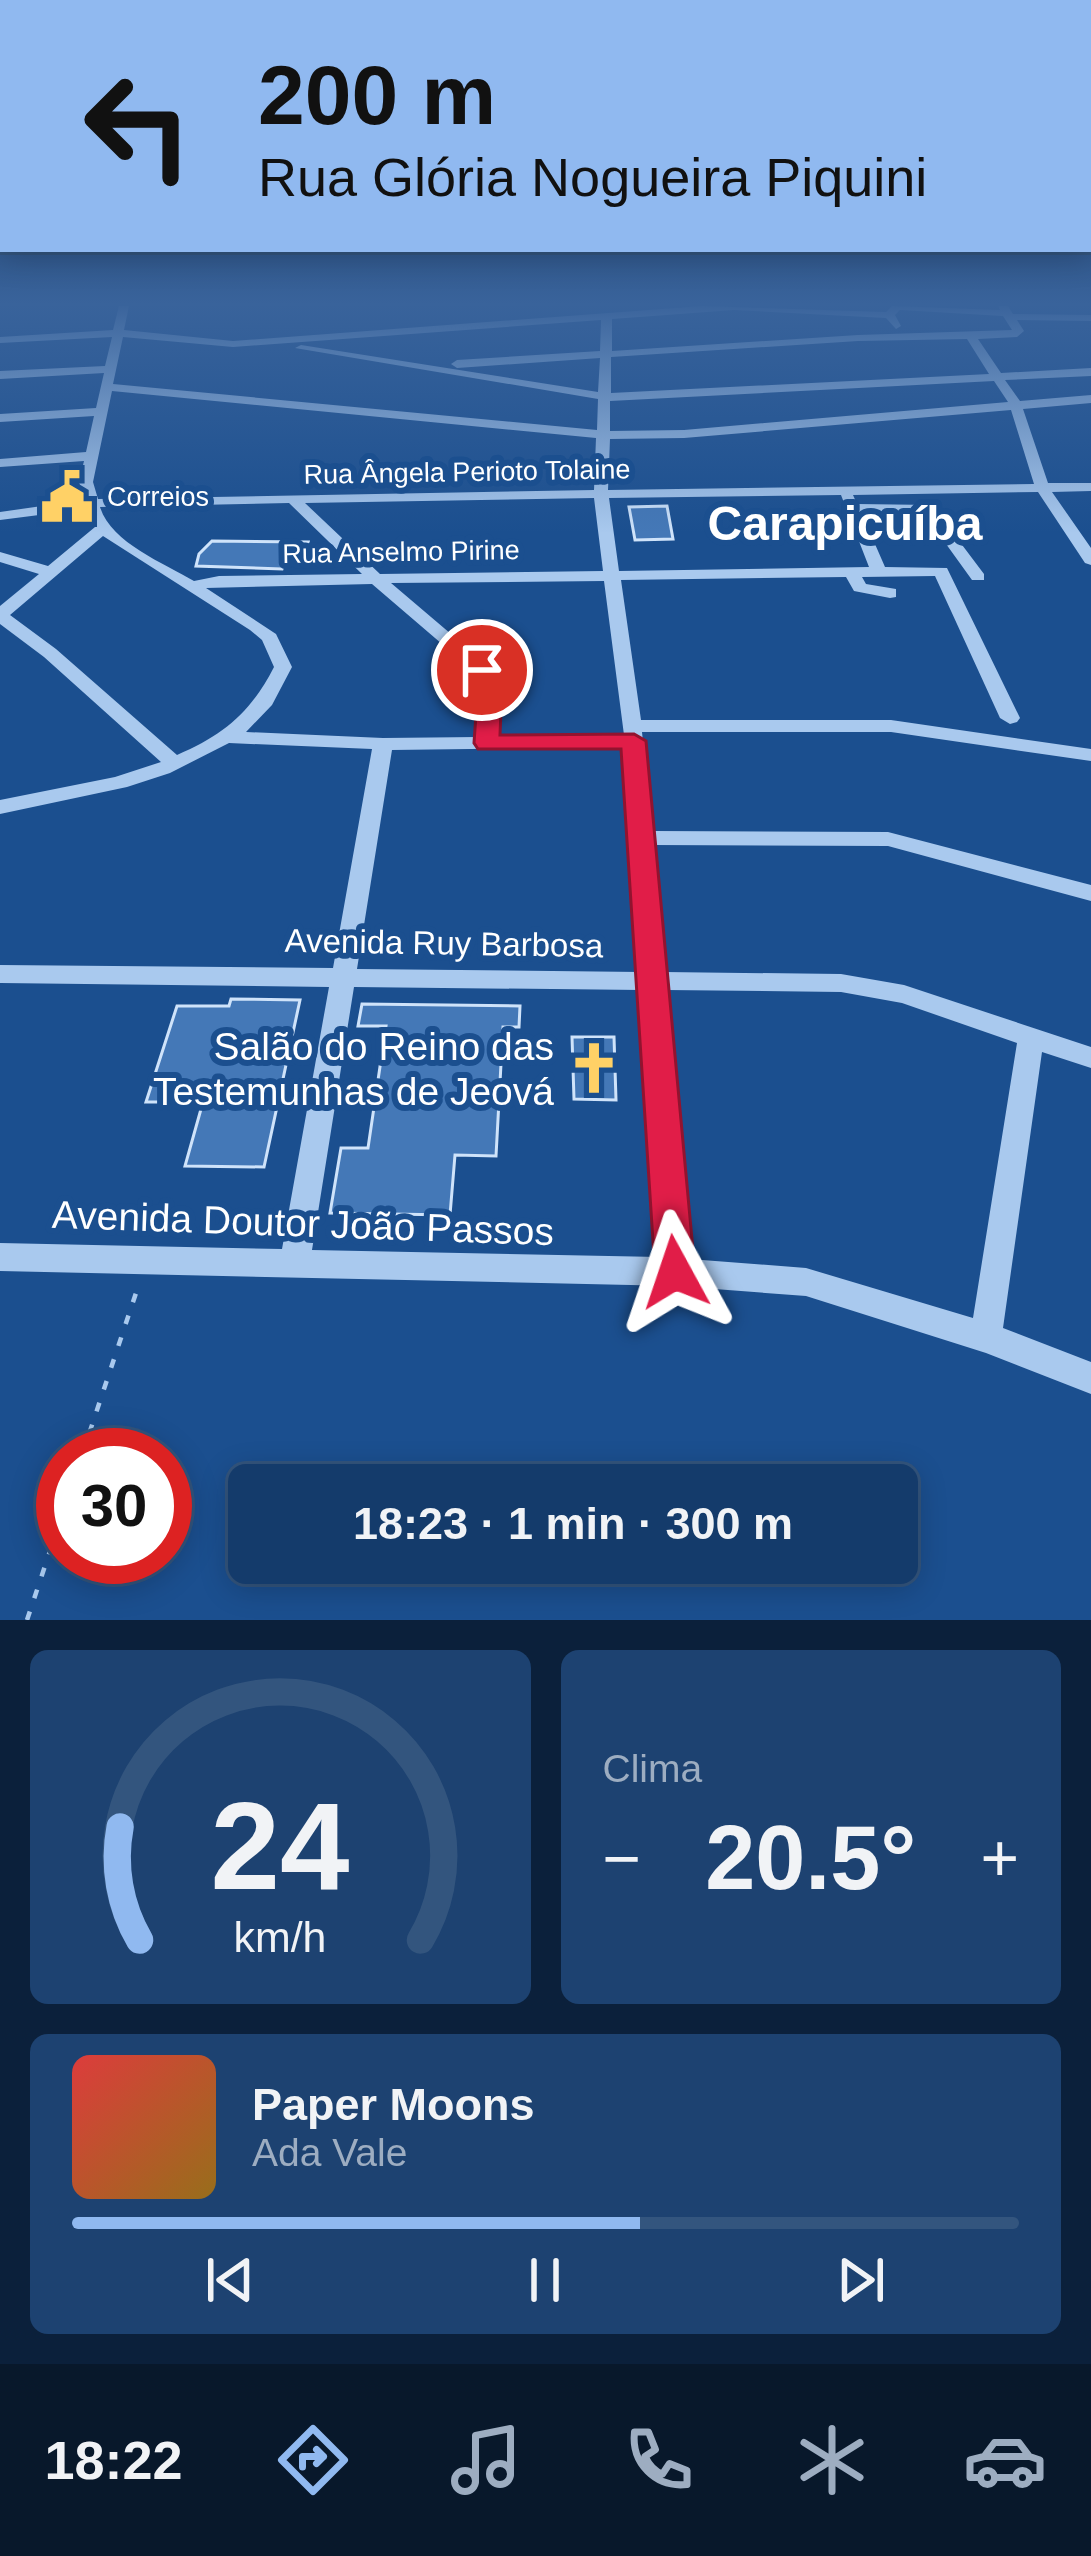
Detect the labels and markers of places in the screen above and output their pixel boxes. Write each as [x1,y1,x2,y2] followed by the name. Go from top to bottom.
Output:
[38,468,96,526] public building icon: Correios
[107,482,209,512] place label: Correios
[431,619,533,721] pin
[153,1025,554,1113] place label: Salão do Reino das Testemunhas de Jeová
[565,1039,623,1097] church icon: Salão do Reino das Testemunhas de Jeová

